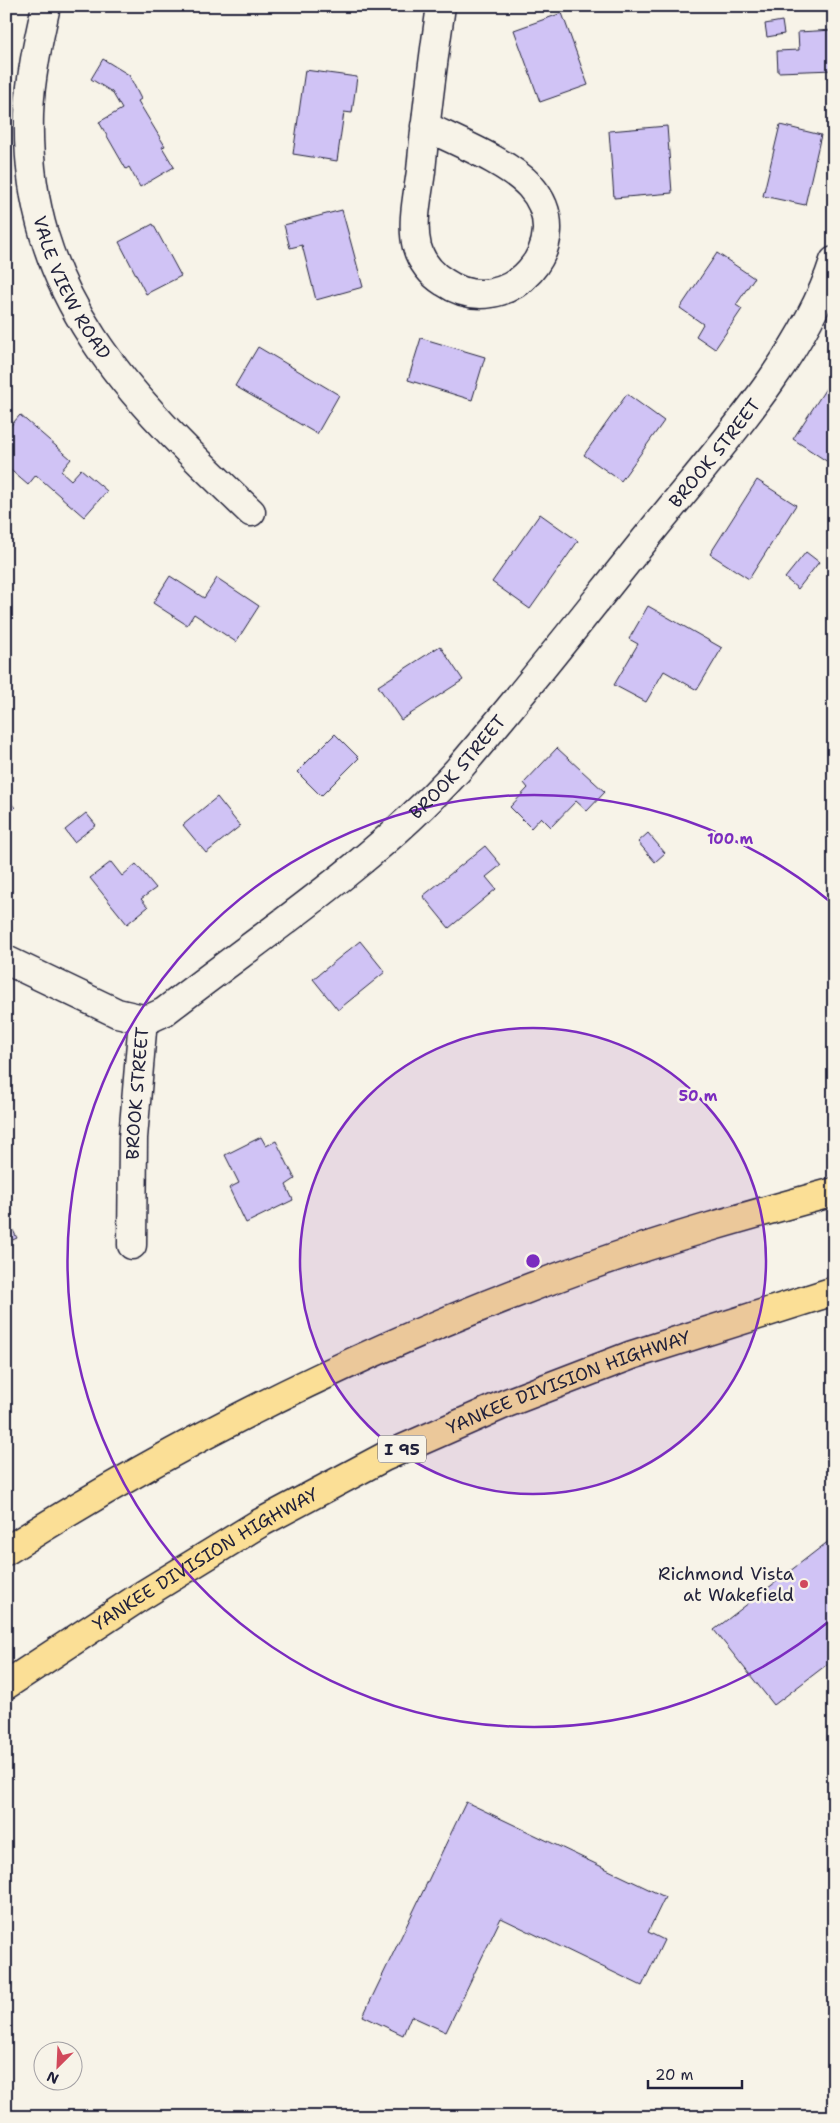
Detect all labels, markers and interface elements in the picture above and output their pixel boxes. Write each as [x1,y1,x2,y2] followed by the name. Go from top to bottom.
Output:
[27,213,116,364] street label: VALE VIEW ROAD
[664,394,766,513] street label: BROOK STREET
[404,710,511,825] street label: BROOK STREET
[707,829,753,849] text: 100 m
[121,1026,154,1160] street label: BROOK STREET
[679,1086,718,1106] text: 50 m
[524,1252,542,1270] centre of rings
[443,1325,694,1440] street label: YANKEE DIVISION HIGHWAY
[378,1436,426,1462] road number: I 95
[88,1482,323,1637] street label: YANKEE DIVISION HIGHWAY
[658,1562,794,1607] place label: Richmond Vista at Wakefield
[798,1578,810,1590] marker: Richmond Vista at Wakefield
[32,2040,82,2090] north arrow
[648,2058,741,2090] scale bar
[655,2065,694,2085] text: 20 m
[44,2067,61,2088] text: N

